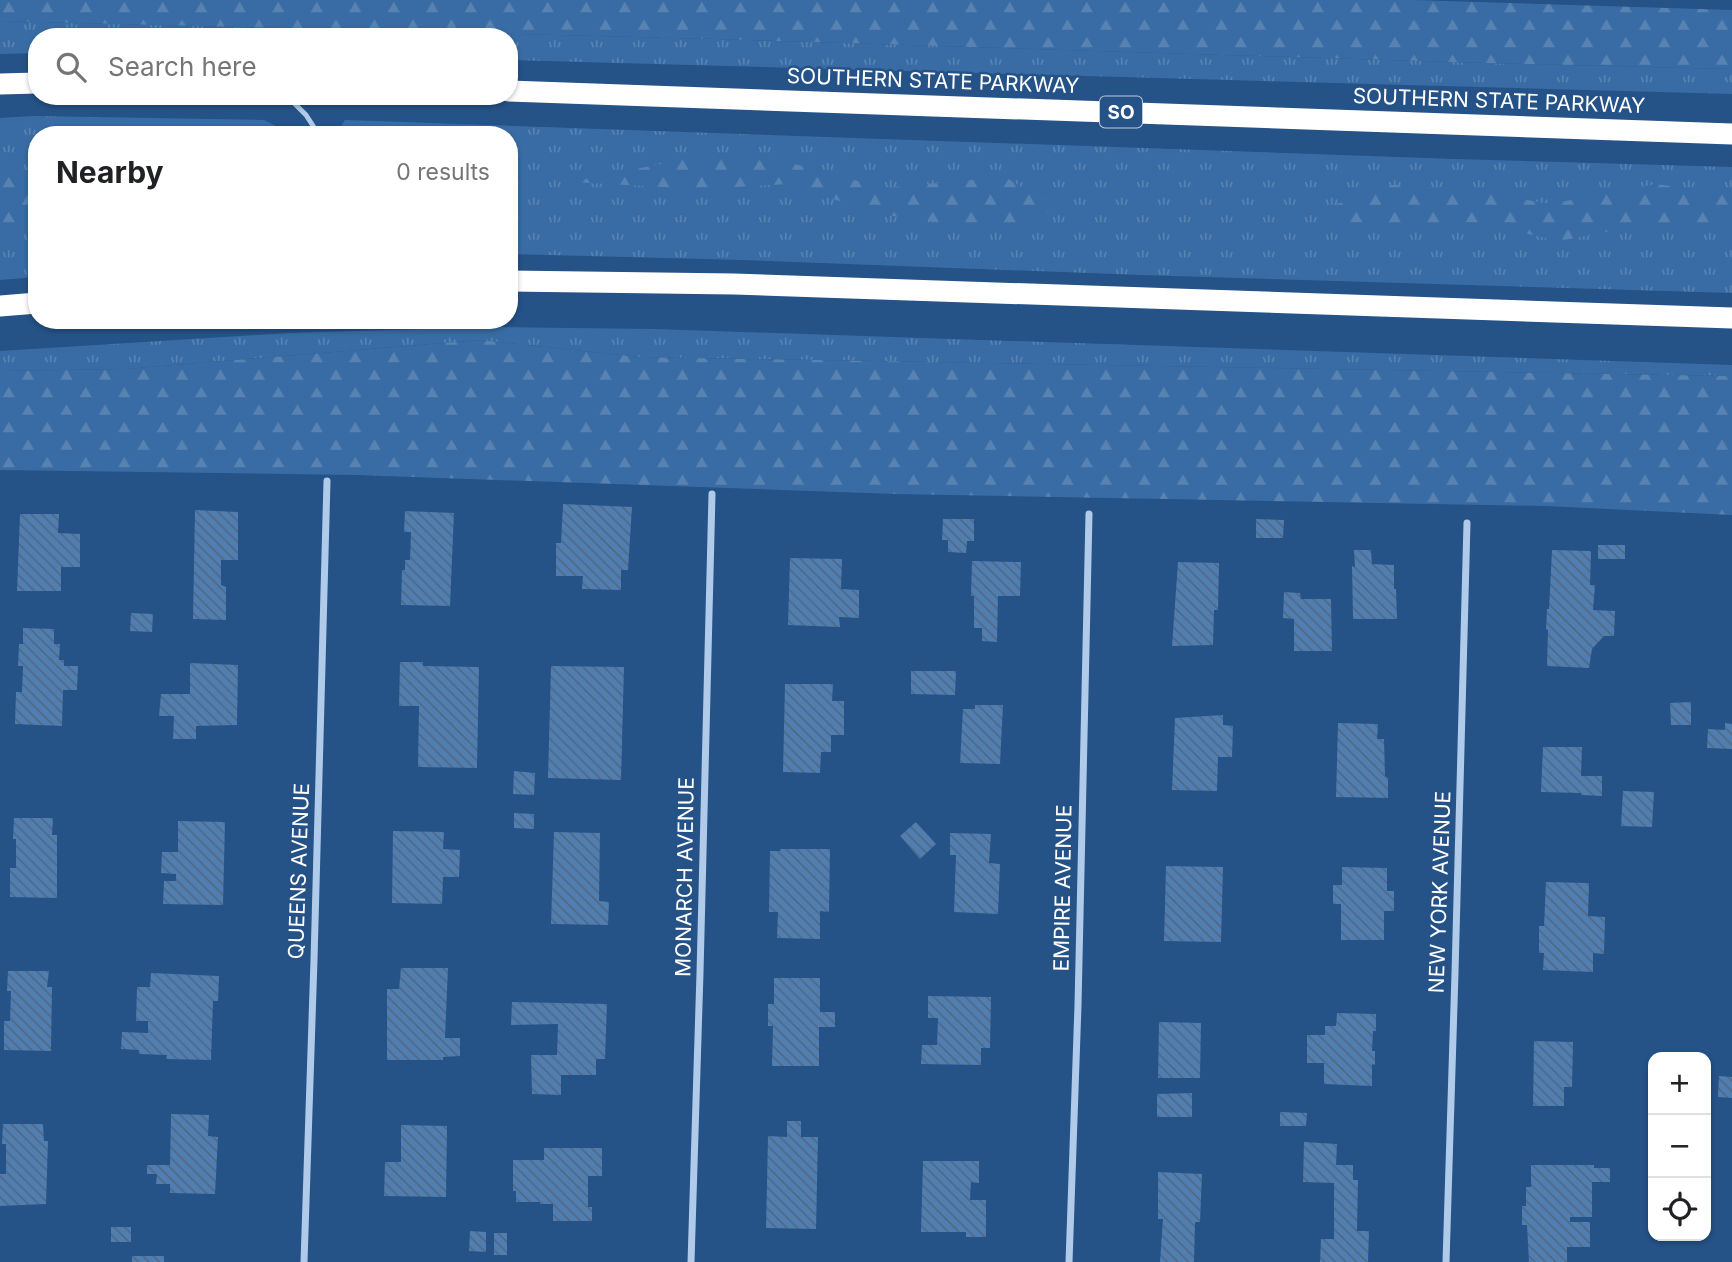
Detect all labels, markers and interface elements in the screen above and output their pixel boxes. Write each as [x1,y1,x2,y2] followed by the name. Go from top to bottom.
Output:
[28,28,518,105] search box
[52,48,90,86] icon: search
[108,51,257,82] text: Search here
[786,63,1080,98] street label: SOUTHERN STATE PARKWAY
[1352,83,1646,118] street label: SOUTHERN STATE PARKWAY
[1100,96,1142,128] road number: SO
[56,154,164,190] text: Nearby
[396,158,490,186] text: 0 results
[670,777,699,977] street label: MONARCH AVENUE
[283,782,314,960] street label: QUEENS AVENUE
[1423,790,1456,994] street label: NEW YORK AVENUE
[1049,804,1076,972] street label: EMPIRE AVENUE
[1648,1052,1711,1241] map controls
[1648,1052,1711,1115] button: +
[1648,1115,1711,1178] button: −
[1648,1178,1711,1241] button: locate

